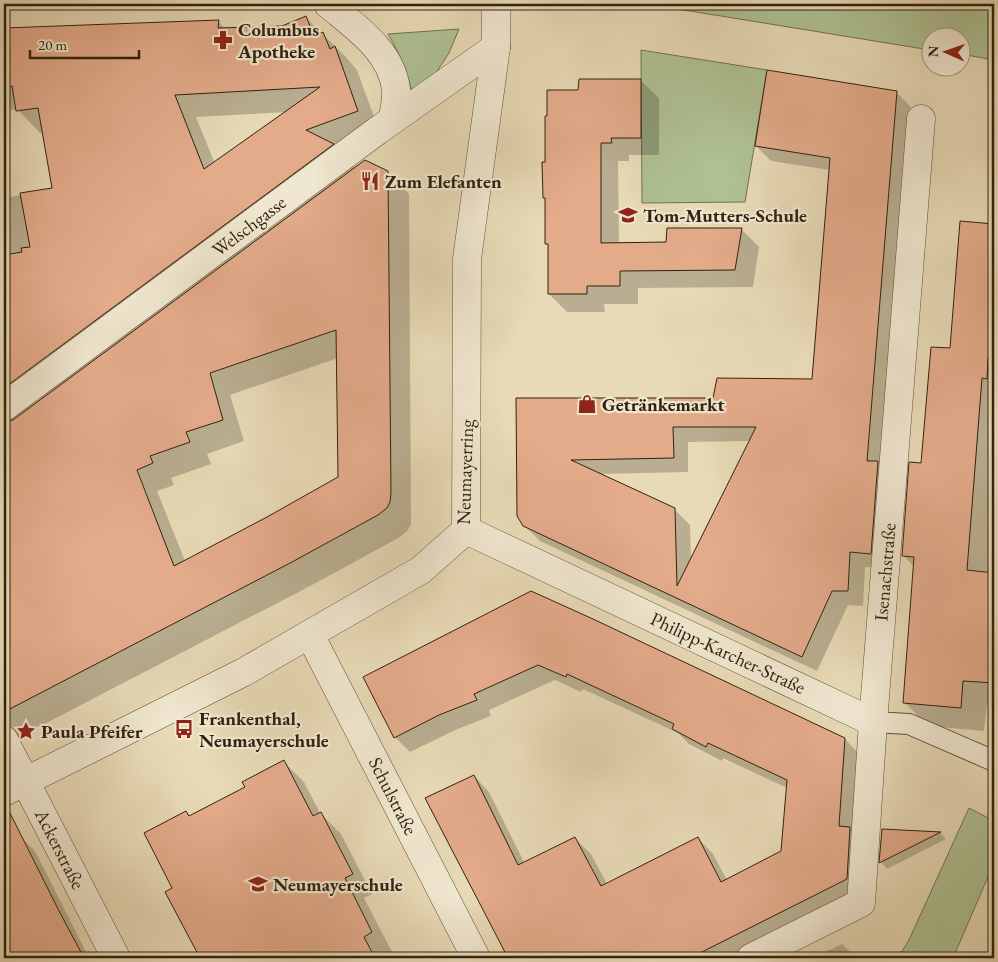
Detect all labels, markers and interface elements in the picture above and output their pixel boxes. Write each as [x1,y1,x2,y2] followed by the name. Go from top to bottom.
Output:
[237,17,319,64] place label: Columbus Apotheke
[30,28,139,60] scale bar
[920,28,970,78] north arrow
[212,29,234,51] pharmacy icon: Columbus Apotheke
[38,35,67,54] text: 20 m
[924,45,942,58] text: N
[385,169,502,194] place label: Zum Elefanten
[359,170,381,192] restaurant icon: Zum Elefanten
[207,190,291,262] street label: Welschgasse
[643,203,807,228] place label: Tom-Mutters-Schule
[617,204,639,226] school or university icon: Tom-Mutters-Schule
[602,392,725,417] place label: Getränkemarkt
[576,393,598,415] shop icon: Getränkemarkt
[451,418,479,525] street label: Neumayerring
[868,522,902,622] street label: Isenachstraße
[647,606,809,700] street label: Philipp-Karcher-Straße
[199,706,329,753] place label: Frankenthal, Neumayerschule
[173,718,195,740] bus stop icon: Frankenthal, Neumayerschule
[41,719,143,744] place label: Paula Pfeifer
[15,720,37,742] place icon: Paula Pfeifer
[363,753,423,839] street label: Schulstraße
[29,804,91,893] street label: Ackerstraße
[273,872,403,897] place label: Neumayerschule
[247,873,269,895] school or university icon: Neumayerschule

